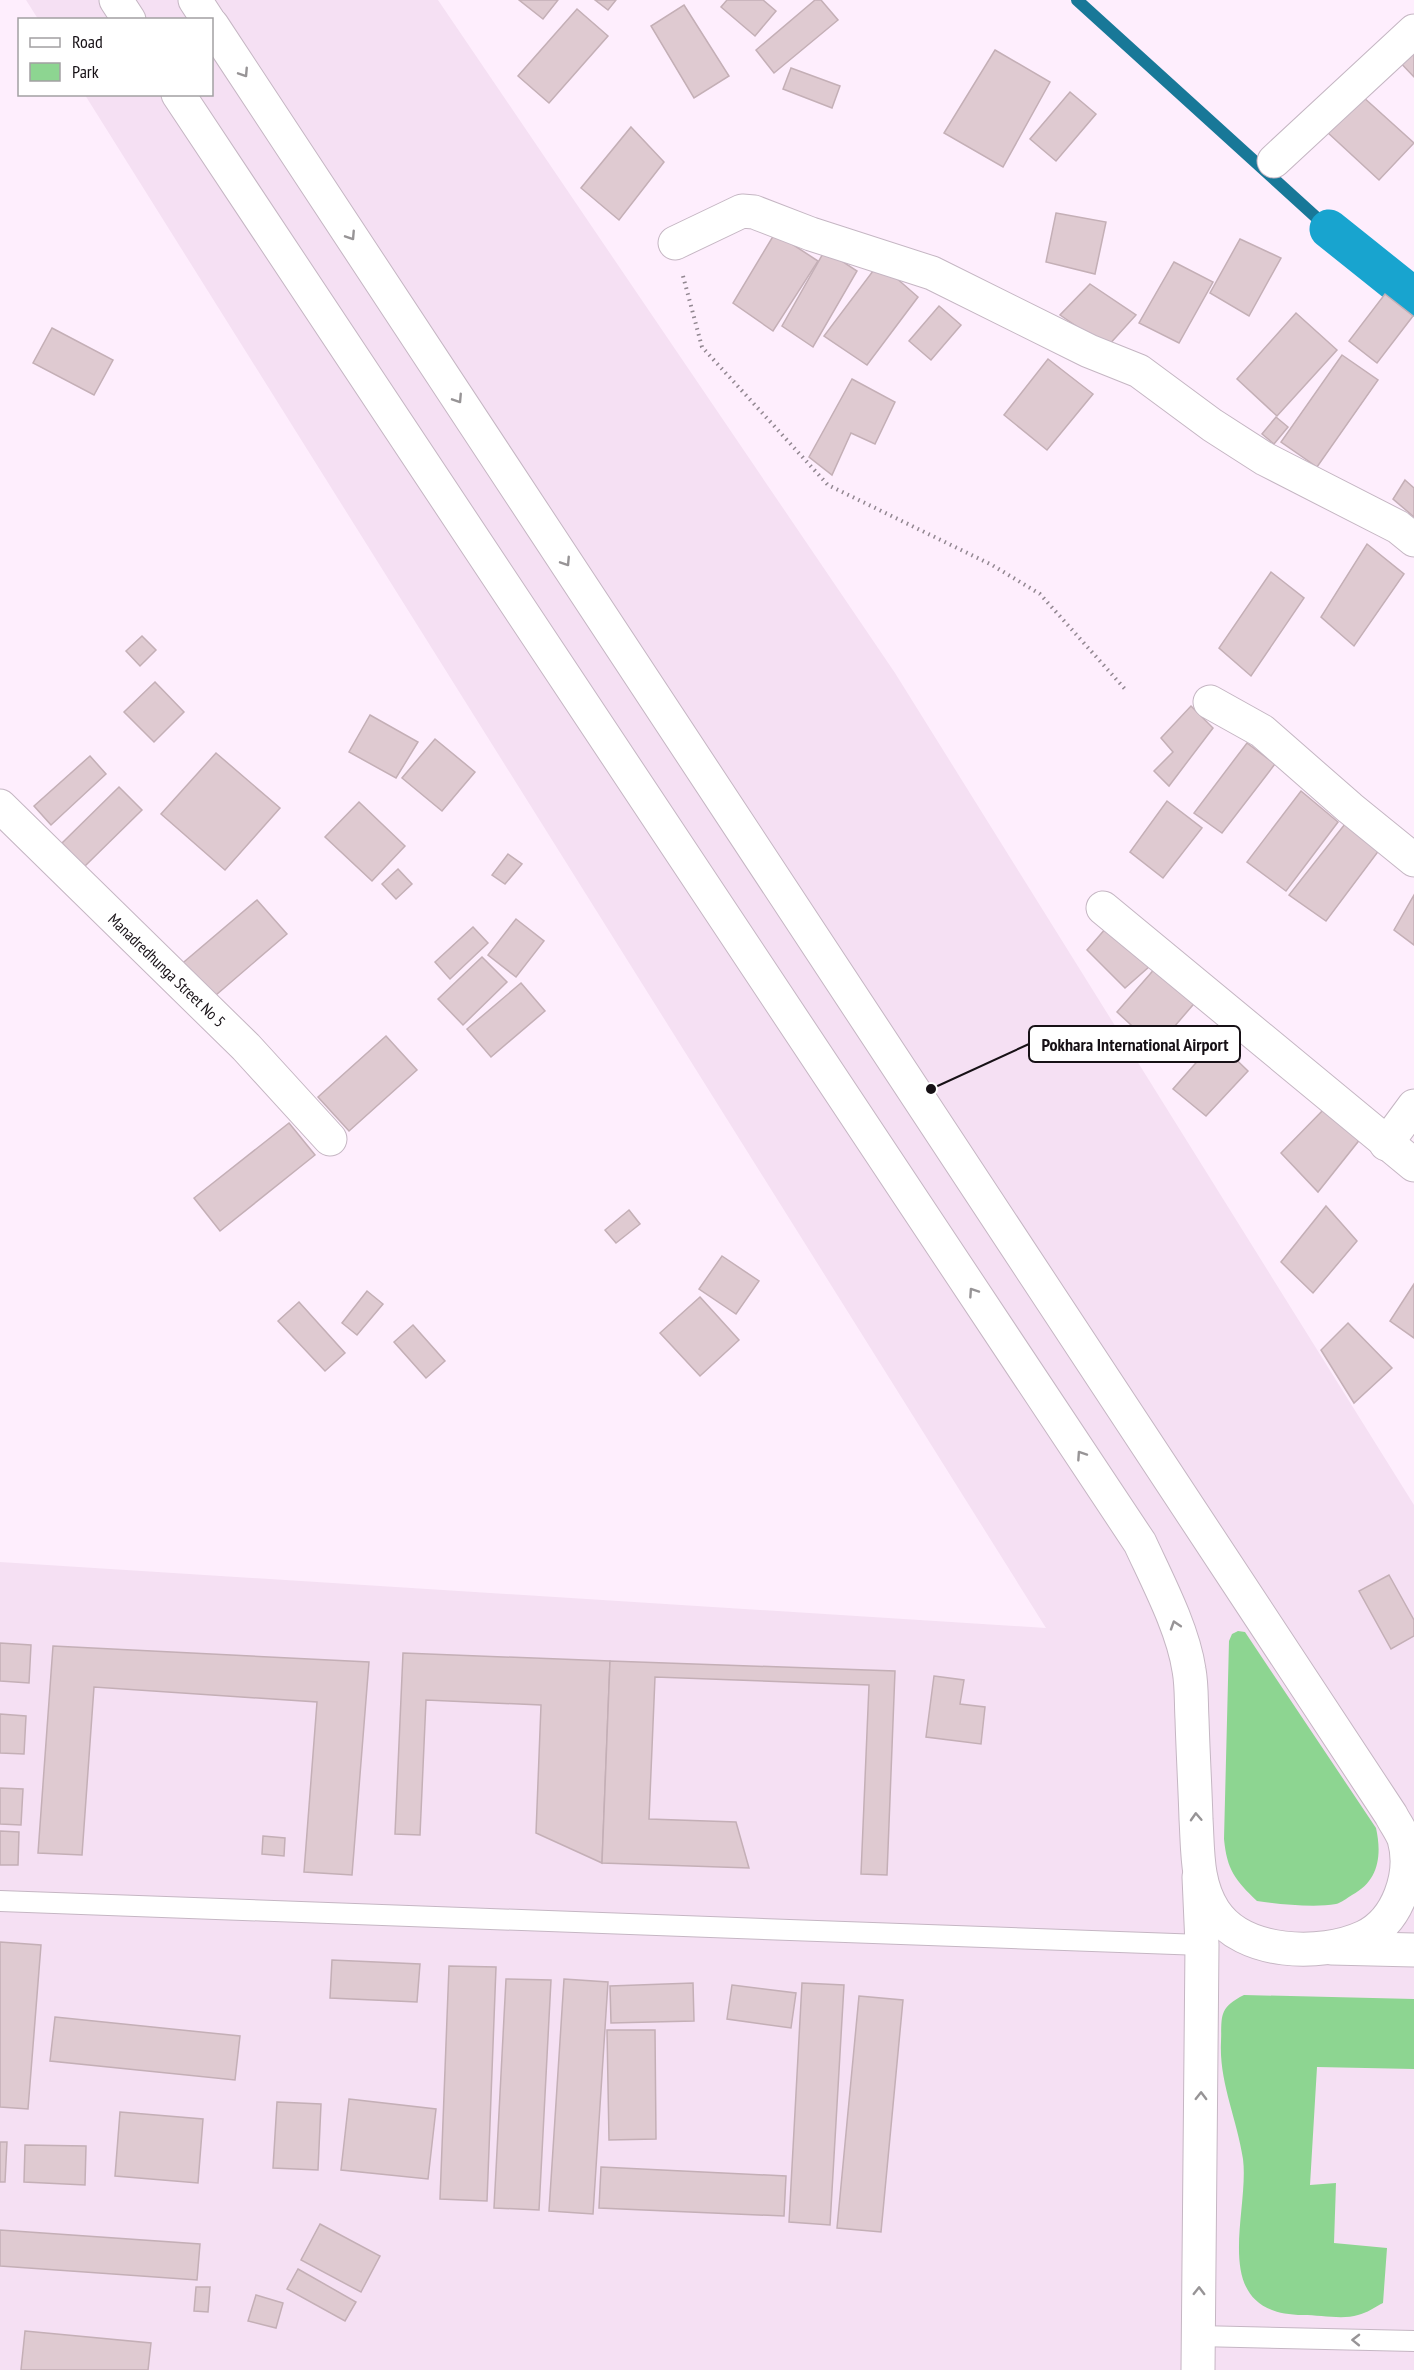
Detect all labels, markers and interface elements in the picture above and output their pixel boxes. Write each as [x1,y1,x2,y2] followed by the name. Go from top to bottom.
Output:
[18,18,213,96] legend
[72,30,103,53] text: Road
[72,60,99,83] text: Park
[236,67,247,78] one-way arrow
[344,230,355,241] one-way arrow
[451,392,462,403] one-way arrow
[558,556,570,566] one-way arrow
[104,909,230,1031] street label: Manadredhunga Street No 5
[1029,1026,1240,1062] callout: Pokhara International Airport
[1041,1033,1229,1056] text: Pokhara International Airport
[969,1288,981,1298] one-way arrow
[1077,1450,1088,1461] one-way arrow
[1169,1620,1182,1631] one-way arrow
[1190,1813,1203,1822] one-way arrow
[1195,2091,1207,2100] one-way arrow
[1193,2286,1205,2295] one-way arrow
[1351,2333,1360,2346] one-way arrow

